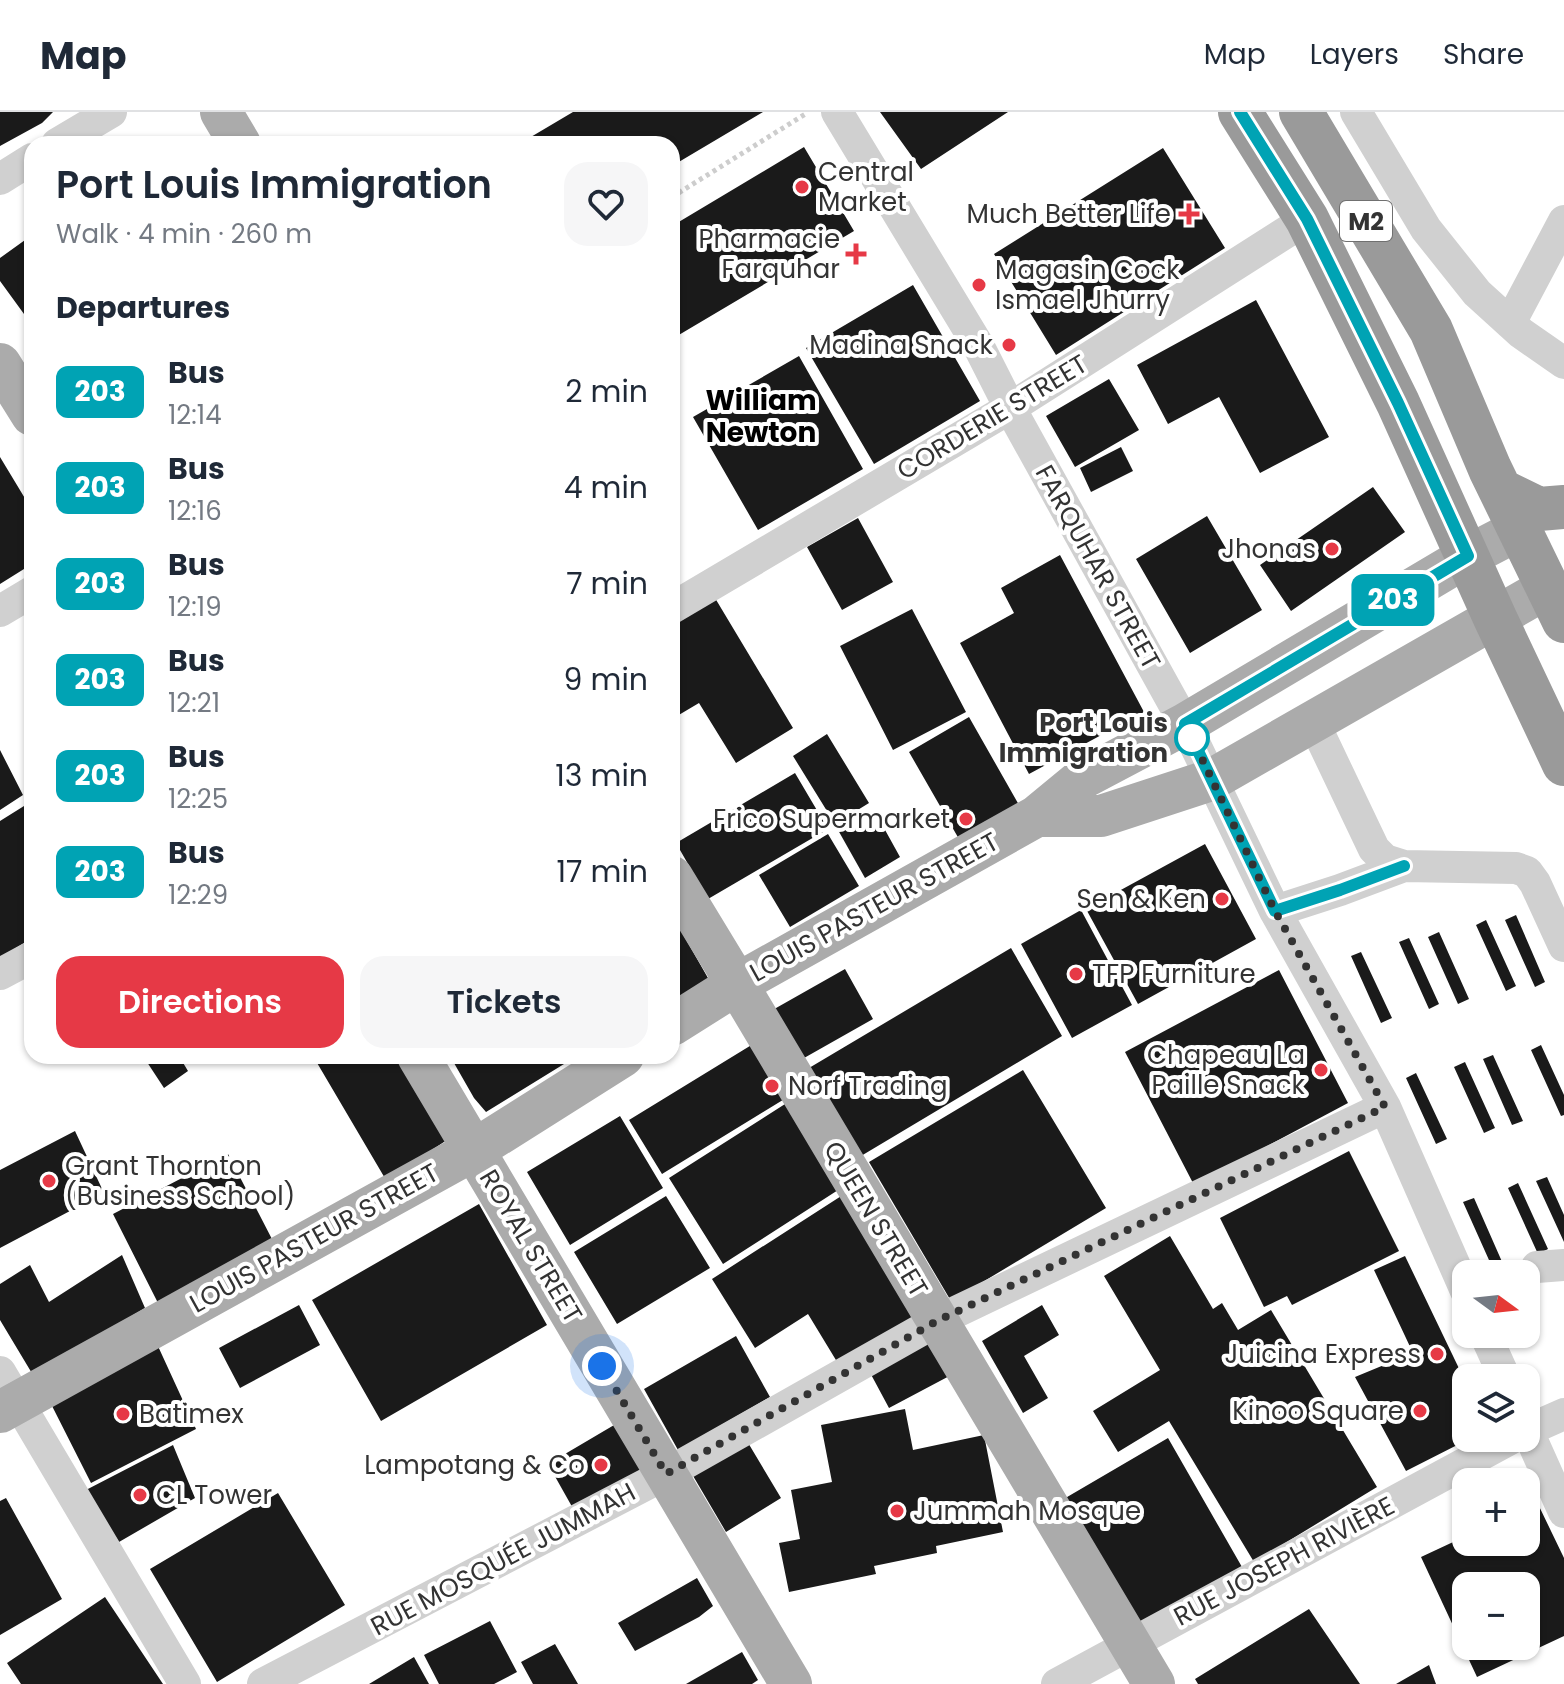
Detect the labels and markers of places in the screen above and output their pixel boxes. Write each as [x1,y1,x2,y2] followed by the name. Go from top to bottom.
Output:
[818,154,914,220] place label: Central Market
[793,178,811,196] marker: Central Market
[967,196,1171,232] place label: Much Better Life
[1178,203,1200,225] marker: Much Better Life
[698,221,840,287] place label: Pharmacie Farquhar
[847,245,865,263] marker: Pharmacie Farquhar
[995,252,1180,318] place label: Magasin Cock Ismael Jhurry
[970,276,988,294] marker: Magasin Cock Ismael Jhurry
[809,327,994,363] place label: Madina Snack
[1000,336,1018,354] marker: Madina Snack
[1221,531,1316,567] place label: Jhonas
[1323,540,1341,558] marker: Jhonas
[999,705,1168,771] place label: Port Louis Immigration
[1175,721,1209,755] marker: Port Louis Immigration
[713,801,950,837] place label: Frico Supermarket
[957,810,975,828] marker: Frico Supermarket
[1077,881,1206,917] place label: Sen & Ken
[1213,890,1231,908] marker: Sen & Ken
[1092,956,1256,992] place label: TFP Furniture
[1067,965,1085,983] marker: TFP Furniture
[1147,1037,1306,1103] place label: Chapeau La Paille Snack
[1312,1061,1330,1079] marker: Chapeau La Paille Snack
[788,1068,948,1104] place label: Norf Trading
[763,1077,781,1095] marker: Norf Trading
[65,1148,295,1214] place label: Grant Thornton (Business School)
[40,1172,58,1190] marker: Grant Thornton (Business School)
[1225,1336,1421,1372] place label: Juicina Express
[1428,1345,1446,1363] marker: Juicina Express
[1232,1393,1404,1429] place label: Kinoo Square
[139,1396,244,1432] place label: Batimex
[1411,1402,1429,1420] marker: Kinoo Square
[114,1405,132,1423] marker: Batimex
[364,1447,585,1483] place label: Lampotang & Co
[592,1456,610,1474] marker: Lampotang & Co
[156,1477,272,1513] place label: CL Tower
[131,1486,149,1504] marker: CL Tower
[913,1493,1141,1529] place label: Jummah Mosque
[888,1502,906,1520] marker: Jummah Mosque

